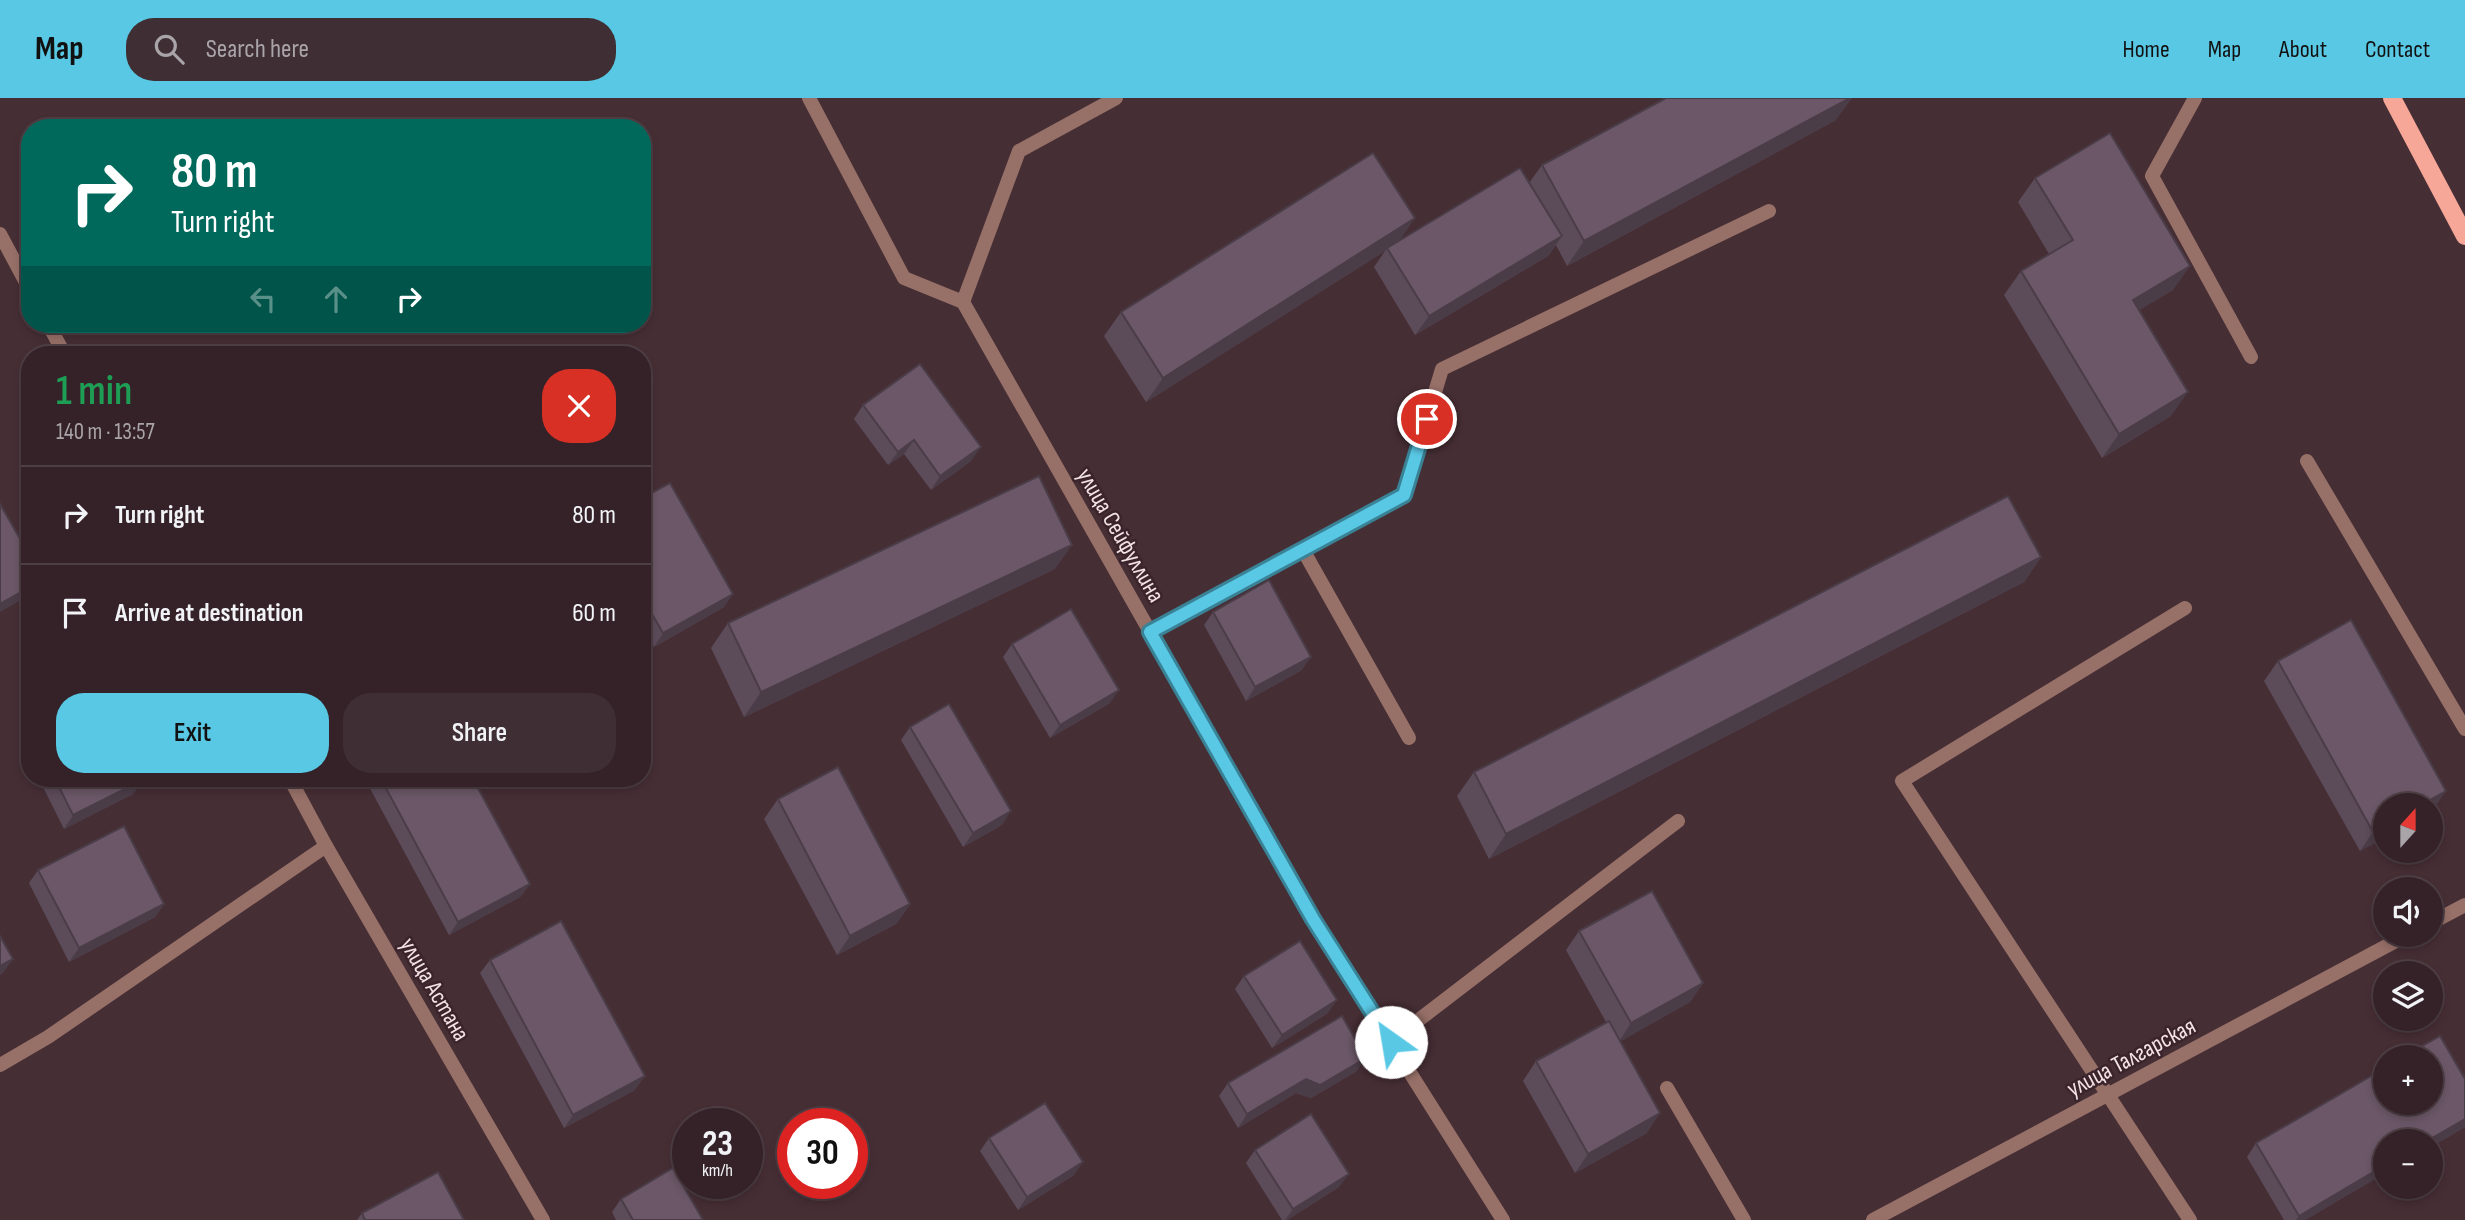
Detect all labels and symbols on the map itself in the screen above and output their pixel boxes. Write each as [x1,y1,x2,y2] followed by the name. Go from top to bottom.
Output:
[1397,389,1457,449] pin
[1071,463,1171,607] street label: улица Сейфуллина
[2373,793,2443,863] north arrow
[393,932,476,1046] street label: улица Астана
[1354,1005,1428,1079] position arrow
[2062,1011,2201,1104] street label: улица Талгарская
[777,1108,868,1199] speed limit sign: 30

